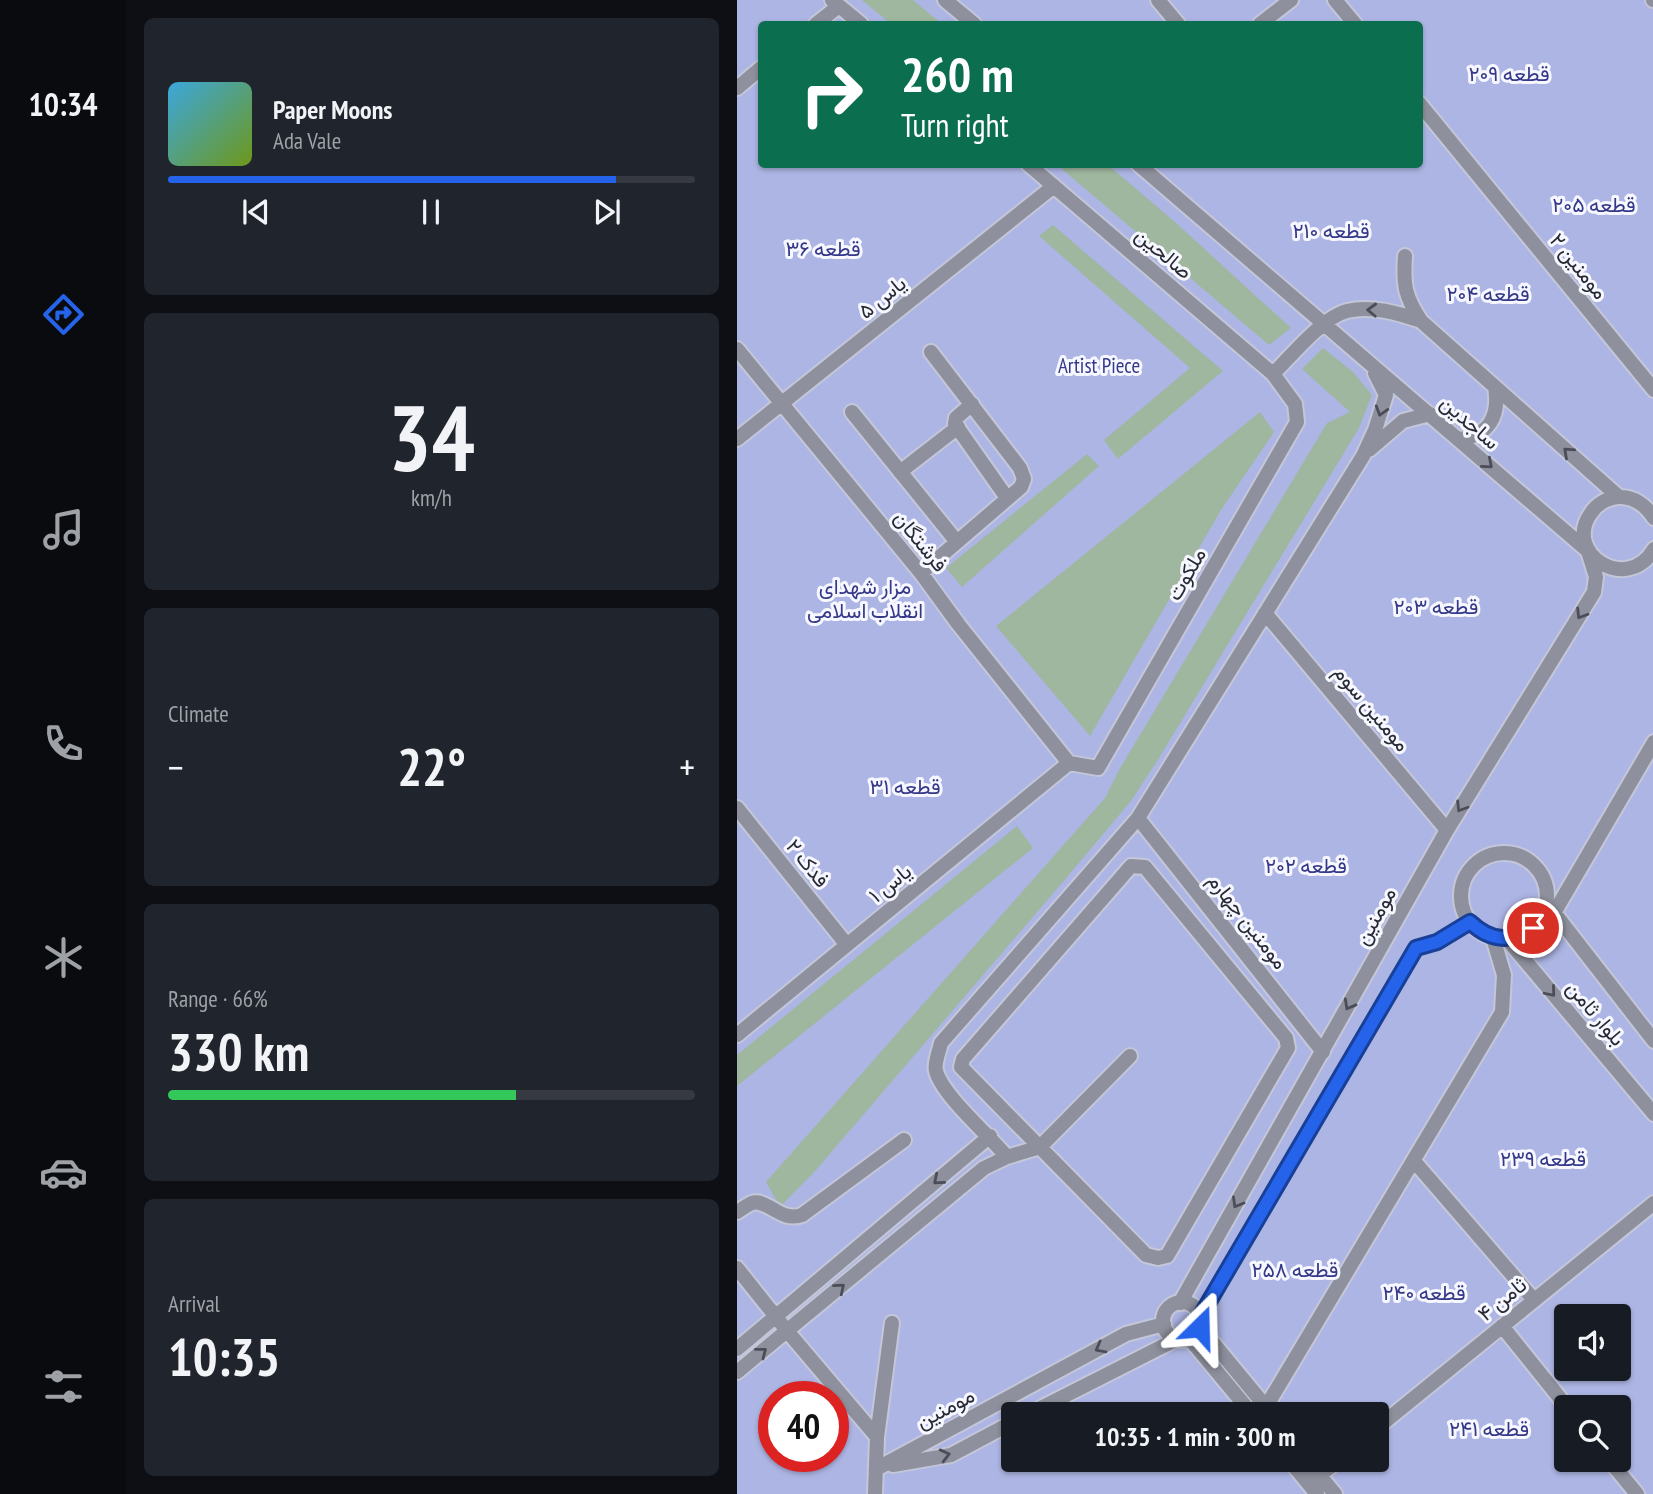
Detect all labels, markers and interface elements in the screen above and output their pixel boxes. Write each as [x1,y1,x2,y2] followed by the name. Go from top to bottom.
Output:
[901,42,1014,106] text: 260 m
[786,49,877,140] icon: right
[1468,60,1550,87] park label: قطعه ۲۰۹
[28,83,98,125] text: 10:34
[273,93,392,126] text: Paper Moons
[901,104,1009,146] text: Turn right
[273,126,341,155] text: Ada Vale
[1552,191,1636,218] park label: قطعه ۲۰۵
[237,193,275,231] icon: previous
[412,193,450,231] icon: pause
[588,193,626,231] icon: next
[1292,217,1370,244] park label: قطعه ۲۱۰
[1130,221,1198,285] street label: صالحین
[1544,227,1614,305] street label: مومنین ۲
[785,235,861,262] park label: قطعه ۳۶
[853,270,911,324] street label: یاس ۵
[1447,280,1530,307] park label: قطعه ۲۰۴
[39,290,88,339] icon: directions
[1366,303,1377,318] one-way arrow
[1058,352,1140,379] park label: Artist Piece
[388,378,475,496] text: 34
[1435,389,1505,455] street label: ساجدین
[1375,404,1390,416] one-way arrow
[1563,447,1576,460] one-way arrow
[1479,456,1492,468] one-way arrow
[411,483,452,512] text: km/h
[39,505,88,554] icon: music
[888,505,954,577] street label: فرشتگان
[1160,543,1212,605] street label: ملکوت
[807,573,923,624] park label: مزار شهدای انقلاب اسلامی
[1394,593,1478,620] park label: قطعه ۲۰۳
[1576,606,1589,619] one-way arrow
[1327,659,1416,758] street label: مومنین سوم
[168,699,229,728] text: Climate
[39,719,88,768] icon: phone
[397,733,466,800] text: 22°
[168,742,184,791] text: −
[679,742,695,791] text: +
[869,773,941,800] park label: قطعه ۳۱
[1456,800,1469,813] one-way arrow
[780,833,836,893] street label: فدک ۲
[1265,852,1347,879] park label: قطعه ۲۰۲
[863,858,917,908] street label: یاس ۱
[1201,867,1294,975] street label: مومنین چهارم
[1348,882,1402,950] street label: مومنین
[1503,898,1563,958] pin
[1514,909,1552,947] icon: arrive
[39,933,88,982] icon: climate
[1561,975,1631,1051] street label: بلوار ثامن
[1543,983,1555,996] one-way arrow
[168,984,268,1013] text: Range · 66%
[1344,998,1357,1011] one-way arrow
[168,1018,309,1085] text: 330 km
[1500,1145,1586,1172] park label: قطعه ۲۳۹
[39,1148,88,1197] icon: car
[933,1172,946,1184] one-way arrow
[1232,1196,1245,1209] one-way arrow
[1252,1256,1338,1283] park label: قطعه ۲۵۸
[1472,1271,1532,1327] street label: ثامن ۴
[1383,1279,1466,1306] park label: قطعه ۲۴۰
[832,1284,845,1297] one-way arrow
[168,1289,220,1318] text: Arrival
[1163,1290,1237,1364] position arrow
[1554,1304,1631,1472] map controls
[1554,1304,1631,1381] button: sound
[168,1323,280,1390] text: 10:35
[1095,1340,1107,1353] one-way arrow
[755,1347,767,1360] one-way arrow
[39,1362,88,1411] icon: filters
[758,1381,849,1472] speed limit sign: 40
[911,1381,979,1435] street label: مومنین
[1554,1395,1631,1472] button: search
[1449,1415,1529,1442] park label: قطعه ۲۴۱
[1095,1420,1295,1453] text: 10:35 · 1 min · 300 m
[939,1449,951,1463] one-way arrow

